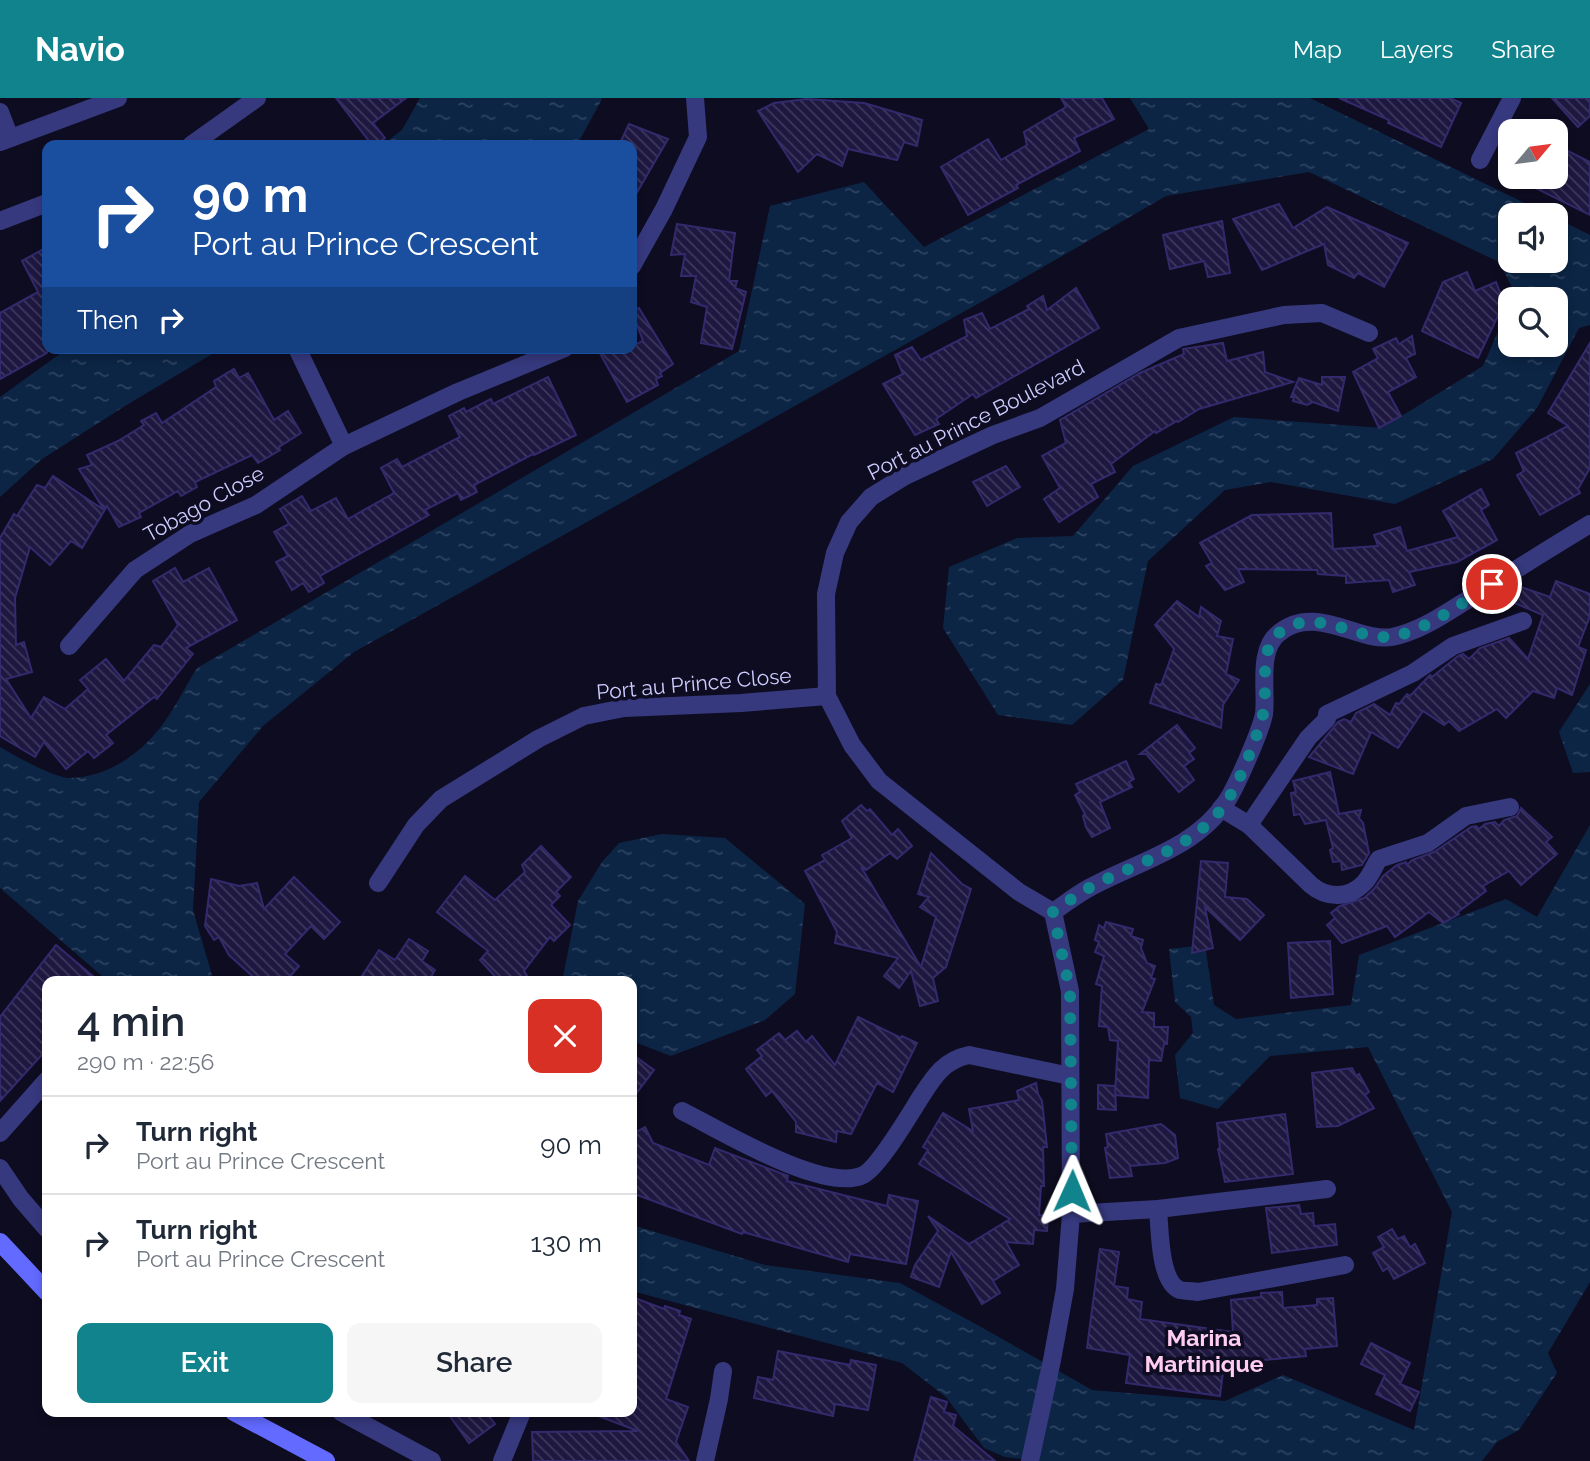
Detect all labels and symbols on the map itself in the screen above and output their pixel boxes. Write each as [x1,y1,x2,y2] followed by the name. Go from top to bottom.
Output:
[1498,119,1568,189] north arrow
[863,354,1088,485] street label: Port au Prince Boulevard
[139,460,268,547] street label: Tobago Close
[1462,554,1522,614] pin
[595,663,793,704] street label: Port au Prince Close
[1035,1154,1109,1228] position arrow
[1145,1324,1264,1377] district label: Marina Martinique

